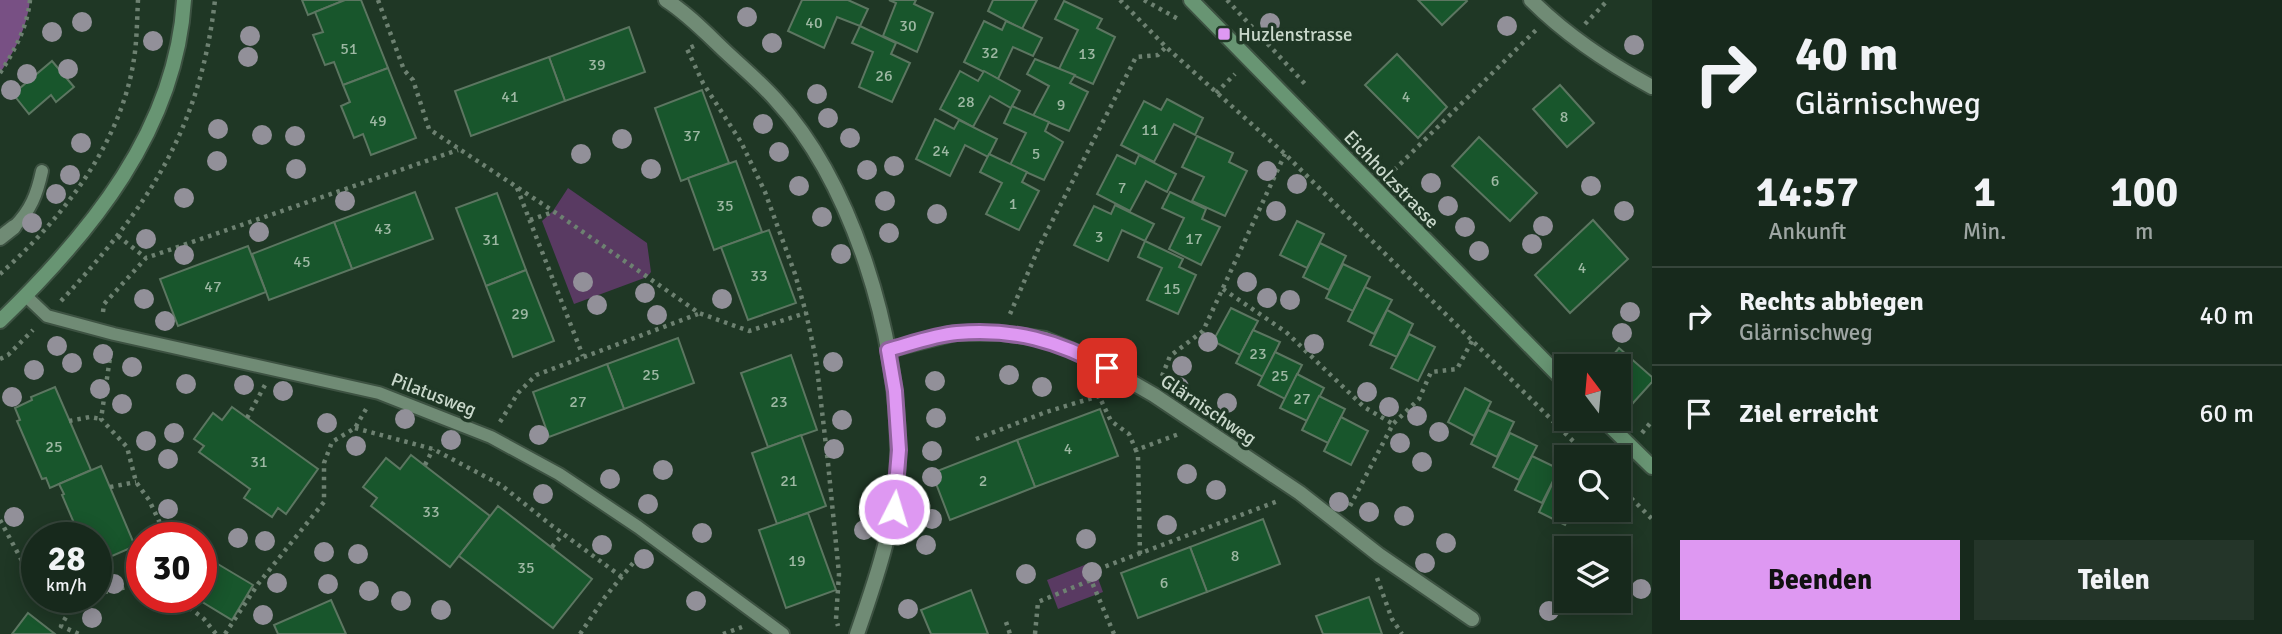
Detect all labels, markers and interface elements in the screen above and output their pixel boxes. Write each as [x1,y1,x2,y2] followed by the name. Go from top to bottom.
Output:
[805,13,823,33] house number: 40
[899,16,917,36] house number: 30
[1238,23,1353,47] place label: Huzlenstrasse
[1795,24,1898,84] text: 40 m
[1216,26,1232,42] marker: Huzlenstrasse
[1680,28,1771,119] icon: right
[340,39,358,59] house number: 51
[981,43,999,63] house number: 32
[1078,44,1096,64] house number: 13
[588,55,606,75] house number: 39
[875,66,893,86] house number: 26
[1795,84,1981,123] text: Glärnischweg
[501,87,519,107] house number: 41
[1402,87,1411,107] house number: 4
[957,92,975,112] house number: 28
[1057,95,1065,115] house number: 9
[1560,107,1568,127] house number: 8
[369,111,387,131] house number: 49
[1141,120,1159,140] house number: 11
[683,126,701,146] house number: 37
[1338,126,1444,234] street label: Eichholzstrasse
[932,141,950,161] house number: 24
[1032,144,1040,164] house number: 5
[1756,167,1859,218] text: 14:57
[1973,167,1996,218] text: 1
[2110,167,2178,218] text: 100
[1491,171,1499,191] house number: 6
[1118,178,1126,198] house number: 7
[1009,194,1017,214] house number: 1
[716,196,734,216] house number: 35
[1768,217,1846,246] text: Ankunft
[1963,217,2006,246] text: Min.
[2135,217,2153,246] text: m
[374,219,392,239] house number: 43
[1095,227,1103,247] house number: 3
[1185,229,1203,249] house number: 17
[482,230,500,250] house number: 31
[293,252,311,272] house number: 45
[1578,258,1587,278] house number: 4
[750,266,768,286] house number: 33
[204,277,222,297] house number: 47
[1163,279,1181,299] house number: 15
[1739,286,1924,318] text: Rechts abbiegen
[1680,297,1718,335] icon: right
[2199,300,2254,332] text: 40 m
[511,304,529,324] house number: 29
[1739,318,1873,347] text: Glärnischweg
[1077,338,1137,398] pin
[1249,344,1267,364] house number: 23
[1088,349,1126,387] icon: arrive
[1554,354,1631,430] north arrow
[1554,354,1631,613] map controls
[642,365,660,385] house number: 25
[1271,366,1289,386] house number: 25
[388,368,480,422] street label: Pilatusweg
[1156,369,1261,451] street label: Glärnischweg
[1293,389,1311,409] house number: 27
[569,392,587,412] house number: 27
[770,392,788,412] house number: 23
[1680,395,1718,433] icon: arrive
[1739,398,1879,430] text: Ziel erreicht
[2199,398,2254,430] text: 60 m
[45,437,63,457] house number: 25
[1064,439,1073,459] house number: 4
[1554,445,1631,522] button: search
[250,452,268,472] house number: 31
[780,471,798,491] house number: 21
[979,471,987,491] house number: 2
[857,472,931,546] position arrow
[422,502,440,522] house number: 33
[126,522,217,613] speed limit sign: 30
[1554,536,1631,613] button: layers
[48,537,85,580] text: 28
[1680,540,1960,620] button: Beenden
[1974,540,2254,620] button: Teilen
[1231,546,1239,566] house number: 8
[788,551,806,571] house number: 19
[517,558,535,578] house number: 35
[1160,573,1168,593] house number: 6
[46,574,87,596] text: km/h

